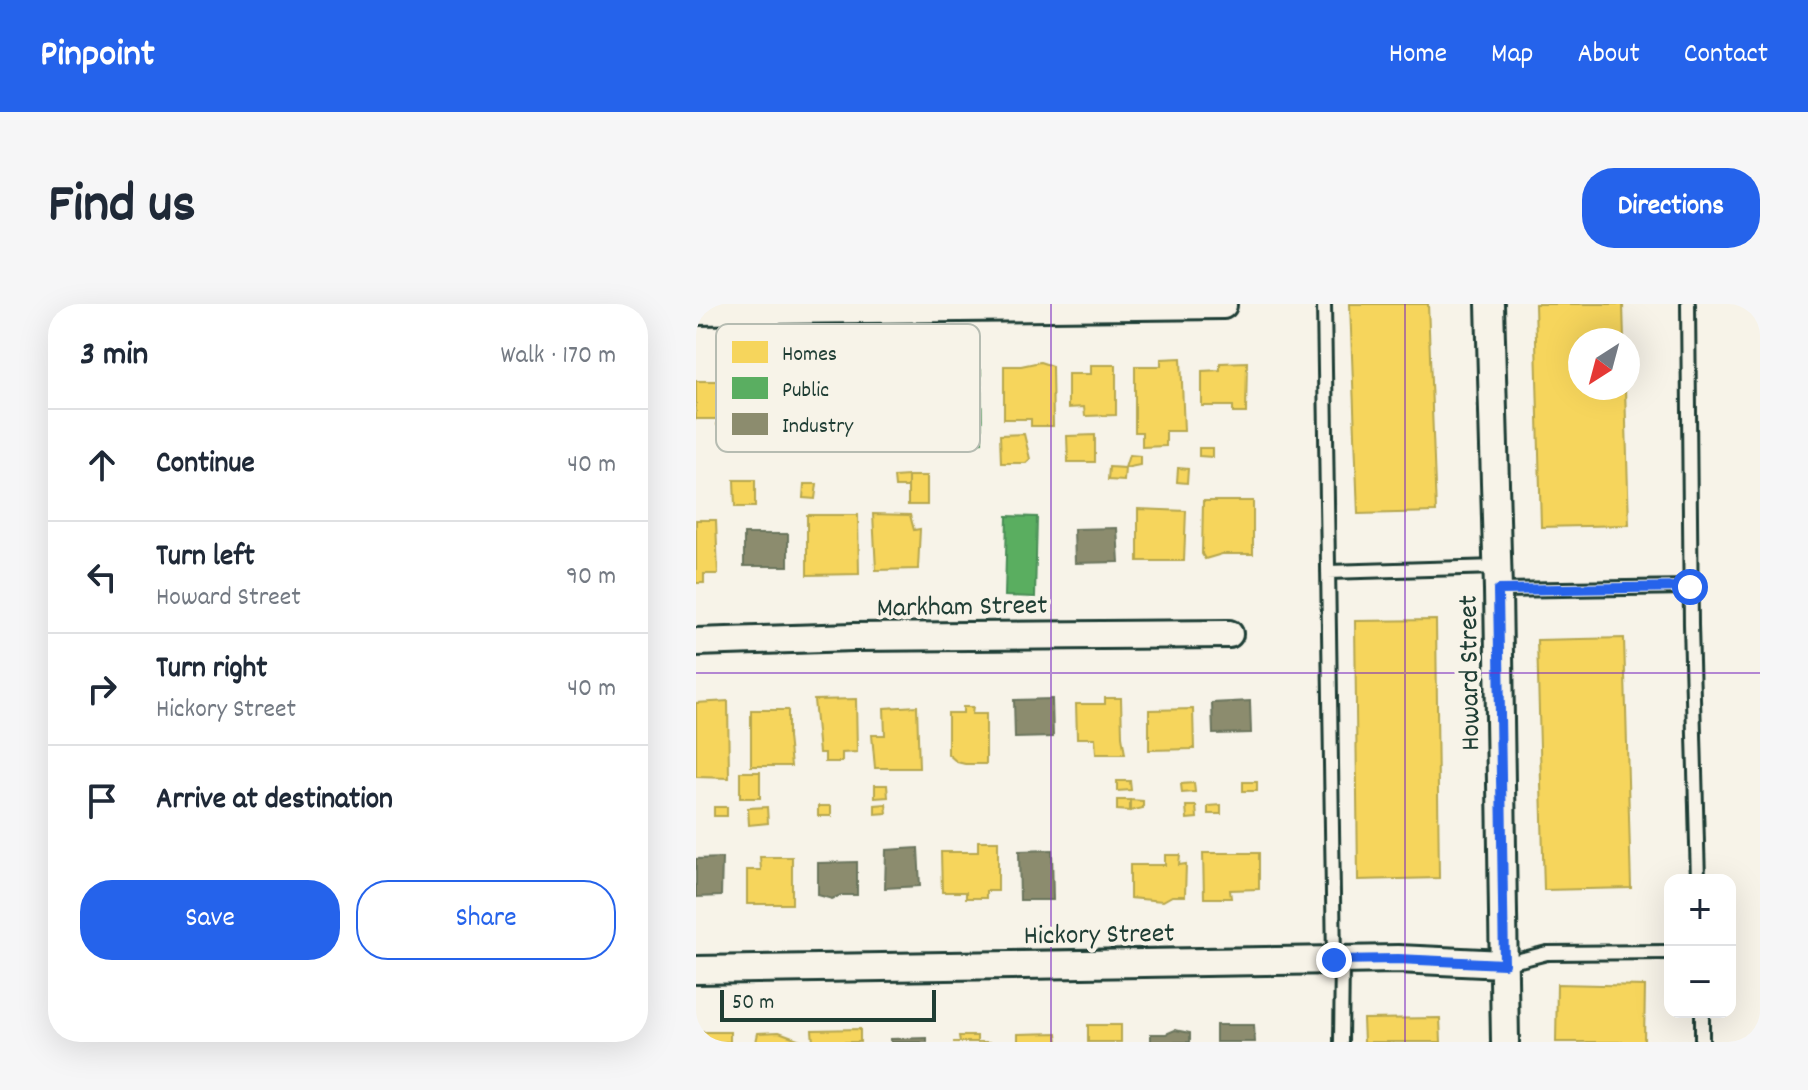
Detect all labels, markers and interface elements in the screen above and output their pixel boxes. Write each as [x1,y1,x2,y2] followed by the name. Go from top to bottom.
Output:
[40,29,155,84] text: Pinpoint
[1389,36,1447,76] text: Home
[1491,36,1533,76] text: Map
[1577,36,1640,76] text: About
[1684,36,1768,76] text: Contact
[48,168,196,248] text: Find us
[1582,168,1760,248] button: Directions
[716,324,980,452] legend
[1568,328,1640,400] north arrow
[80,332,148,381] text: 3 min
[501,338,616,375] text: Walk · 170 m
[782,340,837,371] text: Homes
[782,376,829,407] text: Public
[782,412,854,443] text: Industry
[80,443,124,487] icon: ahead
[156,444,255,487] text: Continue
[567,447,616,484] text: 40 m
[156,537,255,580] text: Turn left
[80,555,124,599] icon: left
[566,559,616,596] text: 90 m
[1672,569,1708,605] route start
[156,580,301,617] text: Howard Street
[876,588,1048,630] street label: Markham Street
[1451,595,1493,751] street label: Howard Street
[156,649,267,692] text: Turn right
[80,667,124,711] icon: right
[567,671,616,708] text: 40 m
[156,692,296,729] text: Hickory Street
[80,779,124,823] icon: arrive
[156,780,393,823] text: Arrive at destination
[1664,874,1736,1018] map controls
[1664,874,1736,946] button: +
[80,880,340,960] button: Save
[356,880,616,960] button: Share
[1023,916,1175,958] street label: Hickory Street
[1316,942,1352,978] route end
[1664,946,1736,1018] button: −
[720,986,936,1022] scale bar
[732,988,774,1019] text: 50 m

